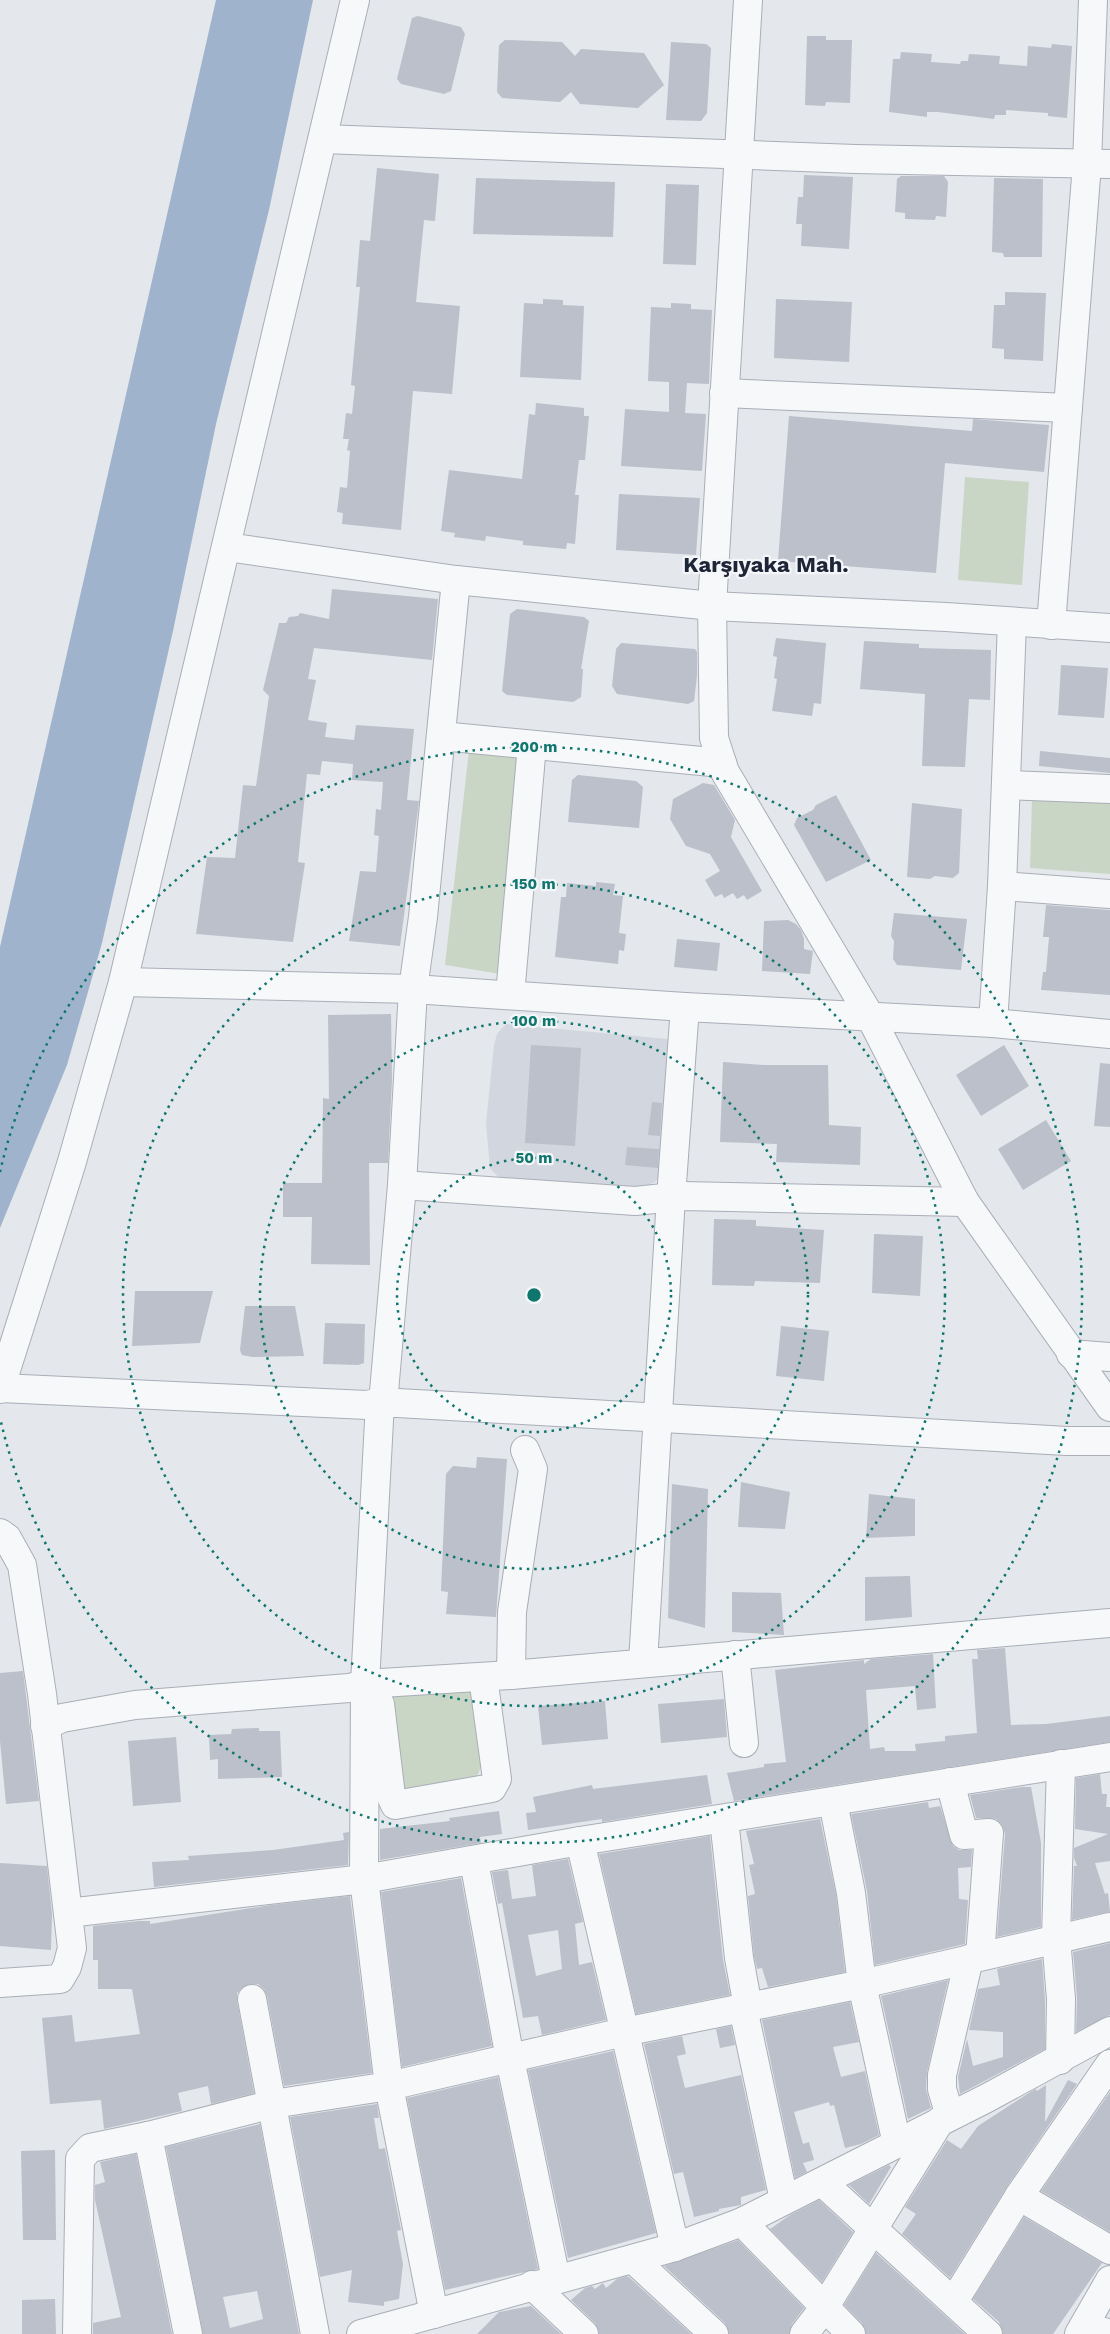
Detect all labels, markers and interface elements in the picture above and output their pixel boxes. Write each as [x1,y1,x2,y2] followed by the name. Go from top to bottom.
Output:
[683,552,849,577] district label: Karşıyaka Mah.
[511,738,557,756] text: 200 m
[512,875,556,893] text: 150 m
[512,1012,556,1030] text: 100 m
[516,1149,552,1167] text: 50 m
[525,1286,543,1304] centre of rings

